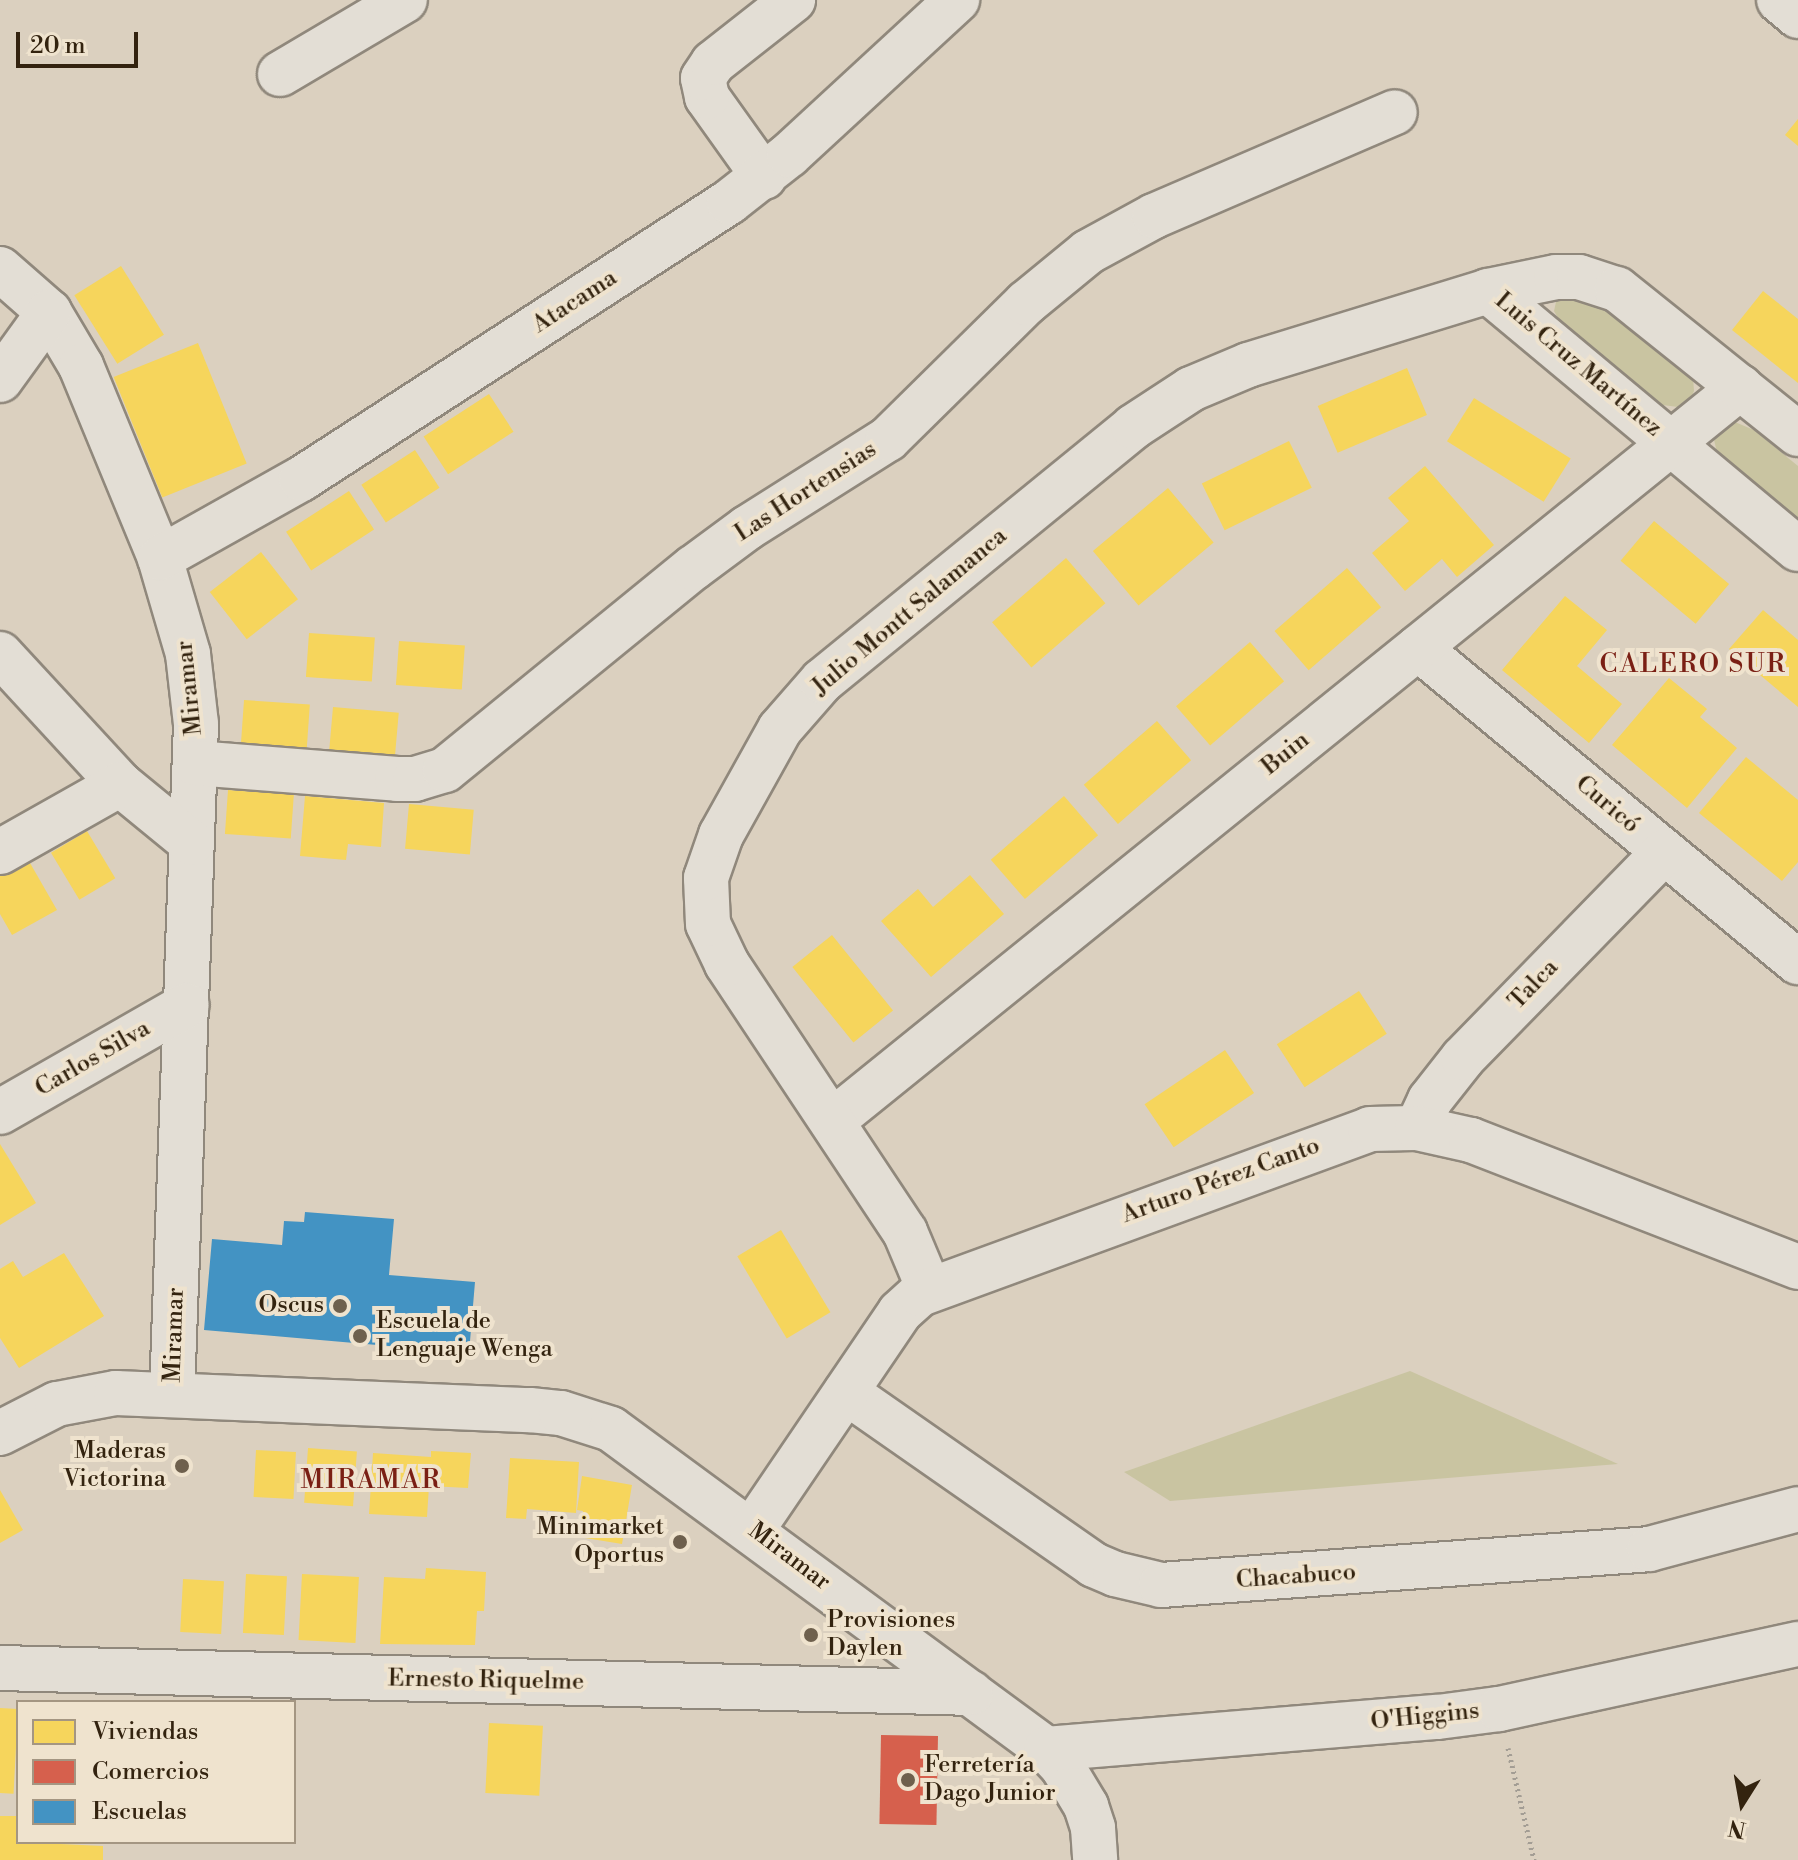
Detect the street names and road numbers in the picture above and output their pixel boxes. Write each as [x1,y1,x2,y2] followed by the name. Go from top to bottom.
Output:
[527,264,623,340] street label: Atacama
[1489,287,1667,443] street label: Luis Cruz Martínez
[730,436,882,548] street label: Las Hortensias
[807,522,1013,702] street label: Julio Montt Salamanca
[171,639,209,737] street label: Miramar
[1256,726,1316,782] street label: Buin
[1569,770,1645,840] street label: Curicó
[1503,954,1565,1016] street label: Talca
[31,1015,155,1103] street label: Carlos Silva
[1118,1132,1324,1230] street label: Arturo Pérez Canto
[159,1287,191,1383] street label: Miramar
[742,1517,836,1597] street label: Miramar
[1235,1558,1357,1596] street label: Chacabuco
[388,1665,584,1697] street label: Ernesto Riquelme
[1369,1697,1481,1737] street label: O'Higgins

